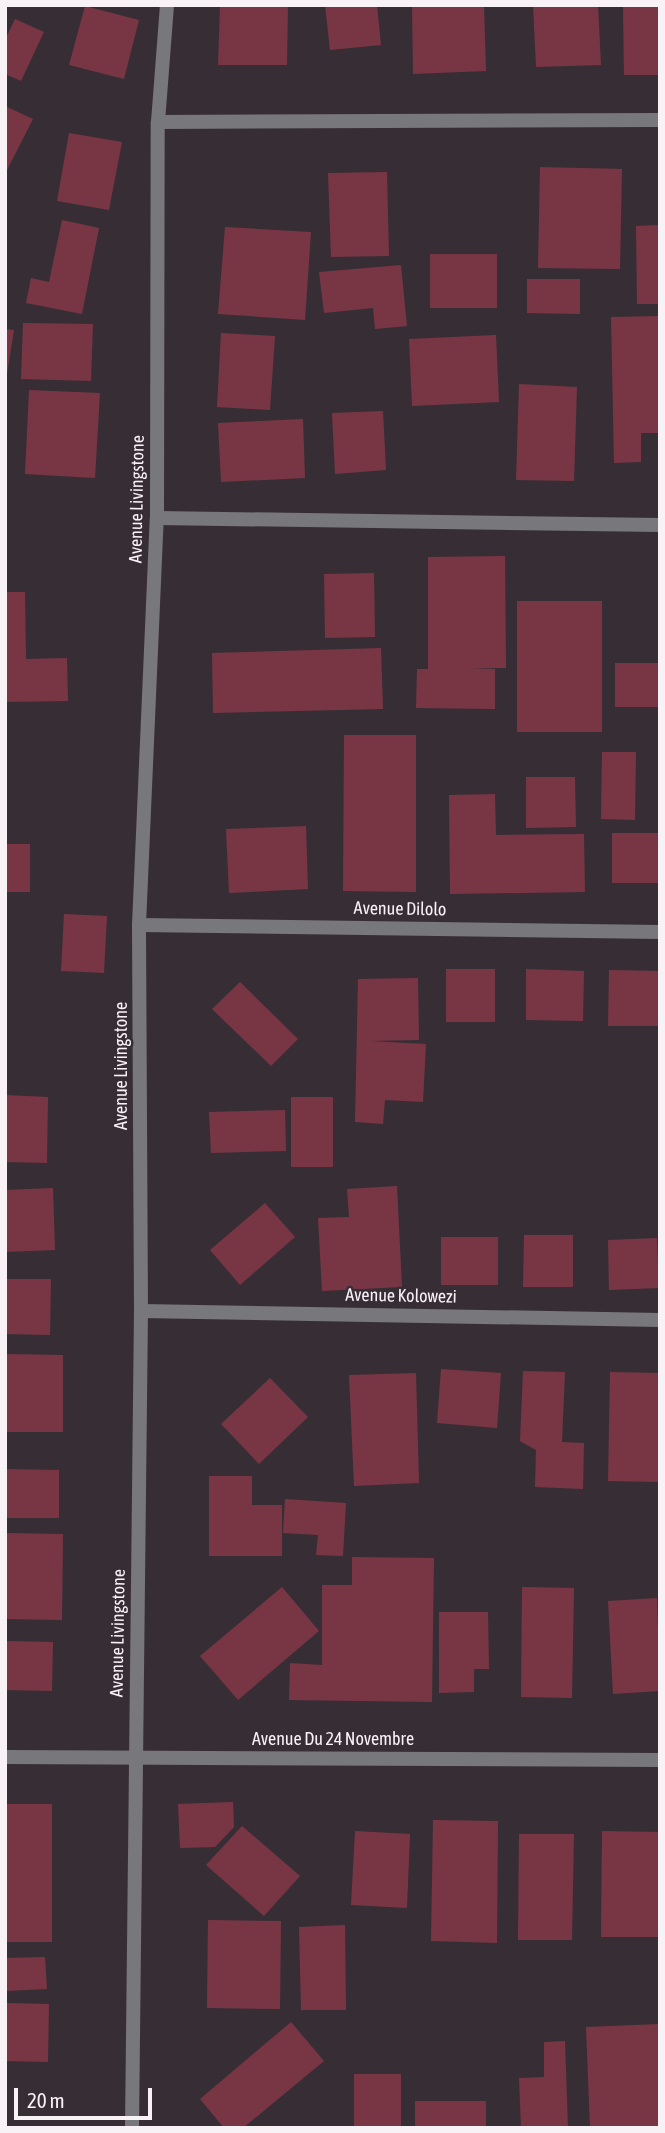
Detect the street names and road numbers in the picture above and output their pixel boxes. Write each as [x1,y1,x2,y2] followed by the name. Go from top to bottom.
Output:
[125,435,149,563] street label: Avenue Livingstone
[354,897,446,921] street label: Avenue Dilolo
[110,1002,132,1130] street label: Avenue Livingstone
[345,1284,457,1308] street label: Avenue Kolowezi
[106,1569,130,1697] street label: Avenue Livingstone
[252,1728,414,1750] street label: Avenue Du 24 Novembre

